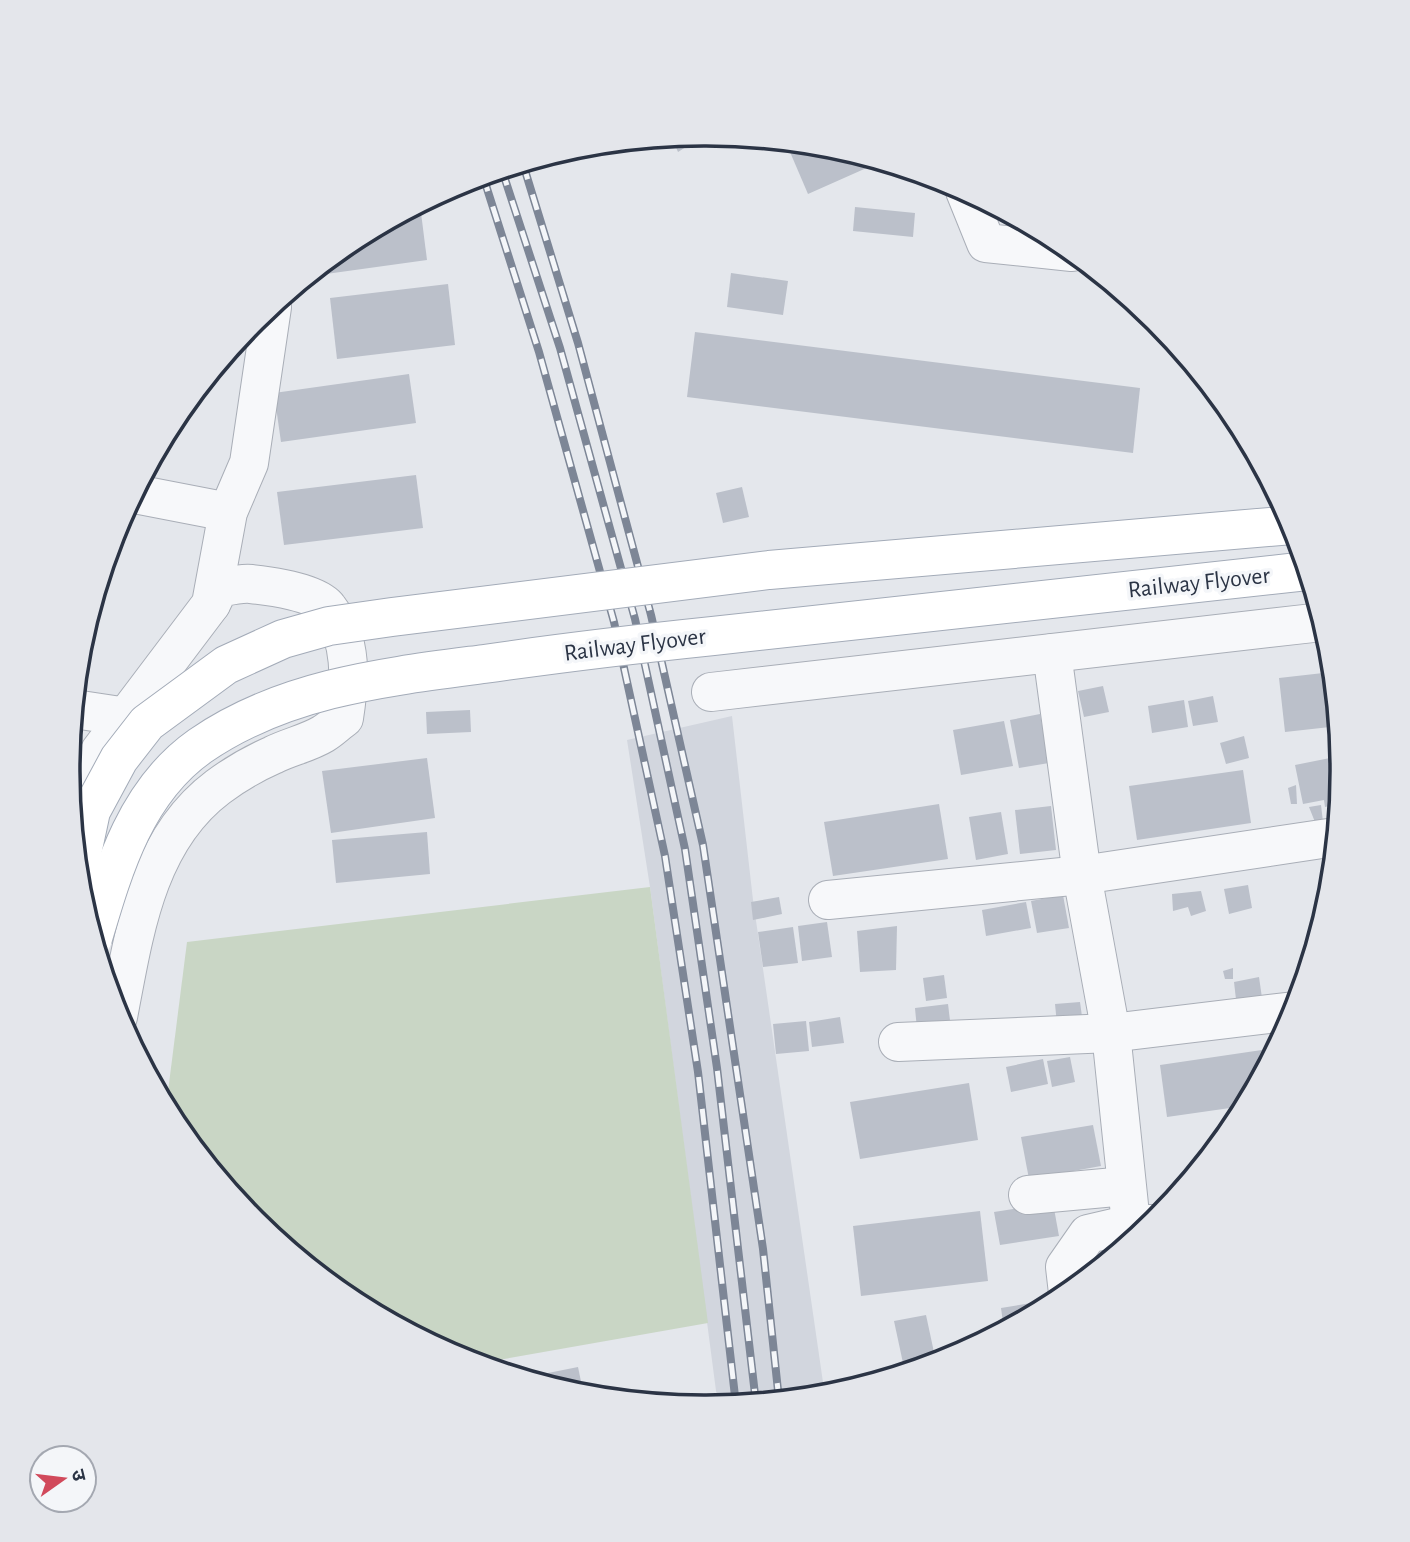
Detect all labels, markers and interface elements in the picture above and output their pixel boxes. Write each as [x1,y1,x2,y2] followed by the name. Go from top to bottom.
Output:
[1127,564,1271,602] street label: Railway Flyover
[563,624,708,666] street label: Railway Flyover
[28,1444,98,1514] north arrow
[67,1468,89,1484] text: उ

